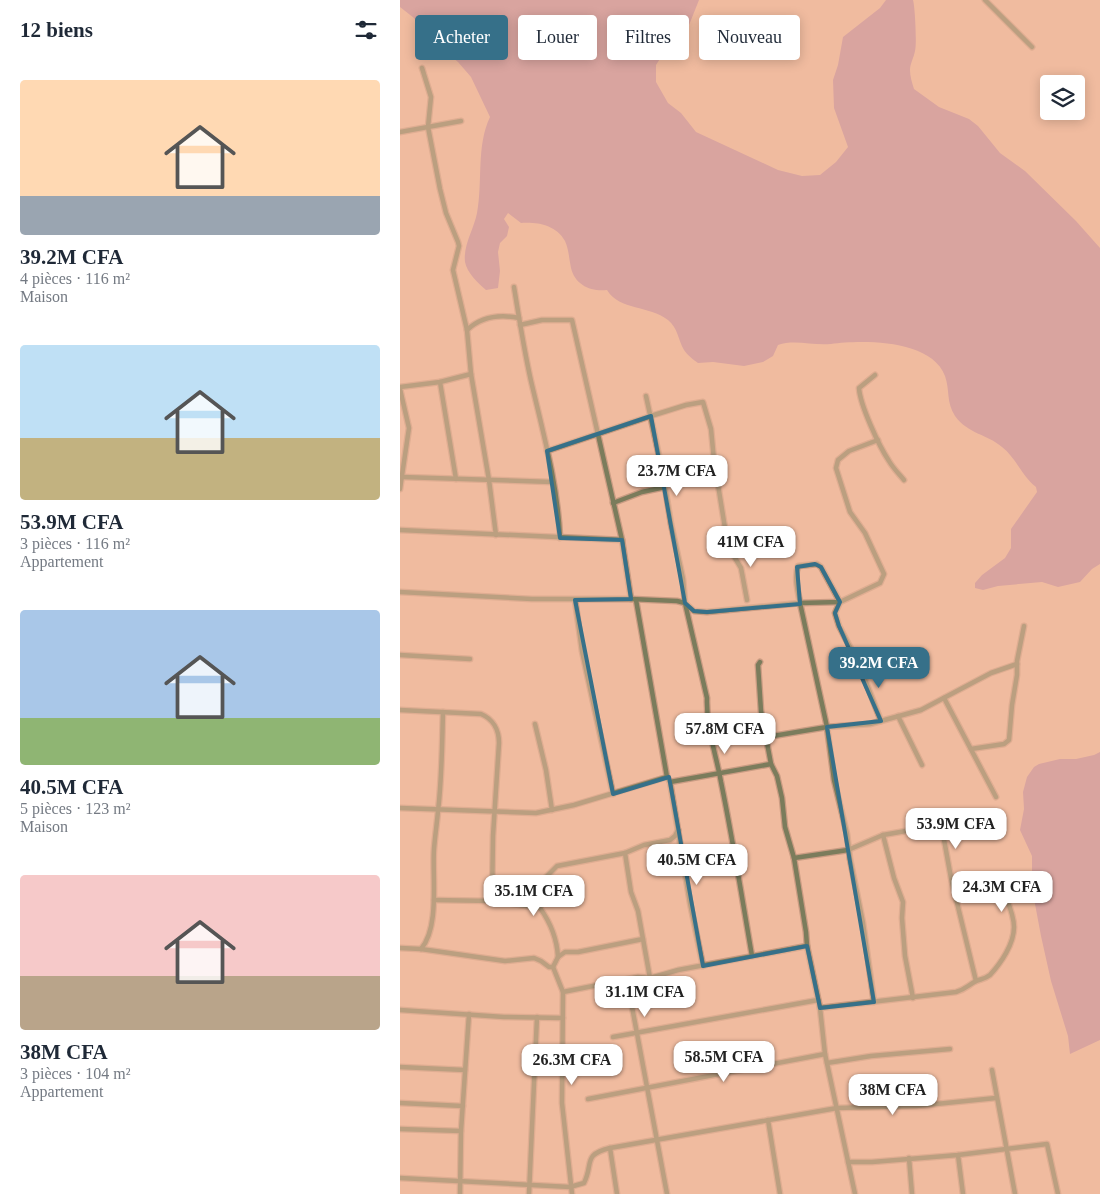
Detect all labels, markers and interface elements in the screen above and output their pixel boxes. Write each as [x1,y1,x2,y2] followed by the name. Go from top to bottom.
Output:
[415,15,508,60] chip: Acheter
[518,15,597,60] chip: Louer
[607,15,689,60] chip: Filtres
[699,15,800,60] chip: Nouveau
[352,16,380,44] icon: filters
[20,18,93,42] text: 12 biens
[1040,75,1085,120] map controls
[1040,75,1085,120] button: layers
[155,112,245,202] icon: home
[20,245,123,269] text: 39.2M CFA
[20,270,130,287] text: 4 pièces · 116 m²
[20,288,68,305] text: Maison
[155,377,245,467] icon: home
[620,454,734,497] pin: 23.7M CFA
[638,462,716,479] text: 23.7M CFA
[20,510,123,534] text: 53.9M CFA
[705,526,797,568] pin: 41M CFA
[718,533,784,550] text: 41M CFA
[20,535,130,552] text: 3 pièces · 116 m²
[20,553,104,570] text: Appartement
[155,642,245,732] icon: home
[822,646,936,689] pin: 39.2M CFA
[840,654,918,671] text: 39.2M CFA
[668,712,782,755] pin: 57.8M CFA
[686,720,764,737] text: 57.8M CFA
[20,775,123,799] text: 40.5M CFA
[20,800,131,817] text: 5 pièces · 123 m²
[899,808,1013,850] pin: 53.9M CFA
[917,815,995,832] text: 53.9M CFA
[20,818,68,835] text: Maison
[640,844,754,886] pin: 40.5M CFA
[658,851,736,868] text: 40.5M CFA
[945,870,1059,913] pin: 24.3M CFA
[477,874,591,917] pin: 35.1M CFA
[963,878,1041,895] text: 24.3M CFA
[495,882,573,899] text: 35.1M CFA
[155,907,245,997] icon: home
[588,976,702,1018] pin: 31.1M CFA
[606,983,684,1000] text: 31.1M CFA
[20,1040,108,1064] text: 38M CFA
[667,1040,781,1083] pin: 58.5M CFA
[515,1044,629,1086] pin: 26.3M CFA
[685,1048,763,1065] text: 58.5M CFA
[533,1051,611,1068] text: 26.3M CFA
[20,1065,131,1082] text: 3 pièces · 104 m²
[847,1074,939,1116] pin: 38M CFA
[860,1081,926,1098] text: 38M CFA
[20,1083,104,1100] text: Appartement

